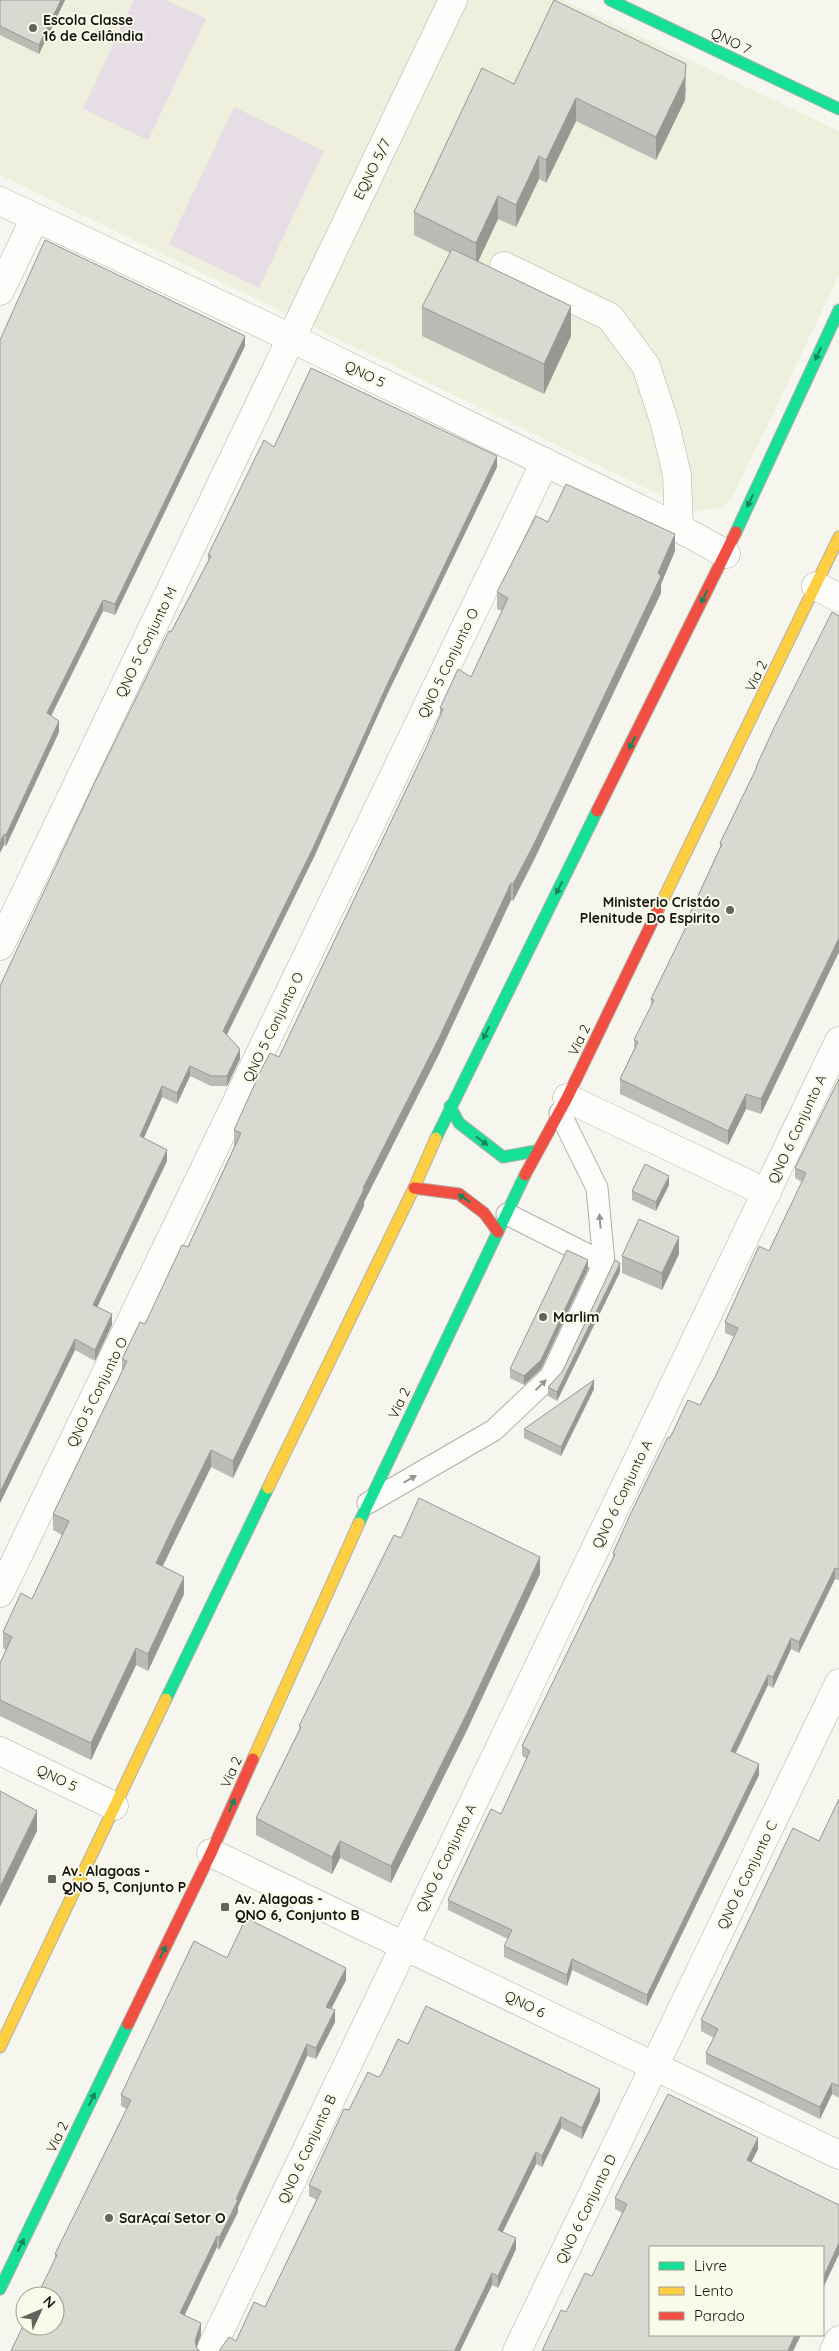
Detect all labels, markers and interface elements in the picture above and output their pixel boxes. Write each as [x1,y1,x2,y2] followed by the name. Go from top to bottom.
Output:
[43,11,143,45] place label: Escola Classe 16 de Ceilândia
[27,22,39,34] marker: Escola Classe 16 de Ceilândia
[708,24,754,58] street label: QNO 7
[350,136,394,202] street label: EQNO 5/7
[814,347,822,361] one-way arrow
[342,356,388,392] street label: QNO 5
[746,494,754,509] one-way arrow
[111,584,181,700] street label: QNO 5 Conjunto M
[700,590,708,604] one-way arrow
[414,605,483,721] street label: QNO 5 Conjunto O
[741,657,771,694] street label: Via 2
[627,735,636,750] one-way arrow
[555,881,563,895] one-way arrow
[580,893,720,927] place label: Ministerio Cristáo Plenitude Do Espirito
[724,904,736,916] marker: Ministerio Cristáo Plenitude Do Espirito
[239,969,308,1085] street label: QNO 5 Conjunto O
[564,1021,594,1058] street label: Via 2
[482,1026,490,1040] one-way arrow
[764,1072,830,1186] street label: QNO 6 Conjunto A
[475,1136,489,1146] one-way arrow
[457,1193,471,1203] one-way arrow
[596,1213,604,1229] one-way arrow
[553,1308,599,1326] place label: Marlim
[537,1311,549,1323] marker: Marlim
[63,1334,132,1450] street label: QNO 5 Conjunto O
[535,1379,547,1391] one-way arrow
[384,1384,414,1421] street label: Via 2
[588,1437,656,1551] street label: QNO 6 Conjunto A
[403,1475,417,1483] one-way arrow
[216,1753,246,1790] street label: Via 2
[34,1760,80,1796] street label: QNO 5
[229,1798,237,1812] one-way arrow
[412,1801,480,1915] street label: QNO 6 Conjunto A
[713,1818,781,1932] street label: QNO 6 Conjunto C
[62,1862,186,1896] place label: Av. Alagoas - QNO 5, Conjunto P
[46,1873,58,1885] marker: Av. Alagoas - QNO 5, Conjunto P
[235,1890,360,1924] place label: Av. Alagoas - QNO 6, Conjunto B
[219,1901,231,1913] marker: Av. Alagoas - QNO 6, Conjunto B
[159,1945,167,1960] one-way arrow
[502,1986,549,2022] street label: QNO 6
[274,2091,340,2207] street label: QNO 6 Conjunto B
[88,2092,96,2106] one-way arrow
[42,2118,72,2155] street label: Via 2
[552,2151,620,2267] street label: QNO 6 Conjunto D
[119,2209,226,2227] place label: SarAçaí Setor O
[103,2212,115,2224] marker: SarAçaí Setor O
[17,2238,25,2252] one-way arrow
[649,2246,824,2336] legend
[694,2256,727,2275] text: Livre
[694,2281,733,2300] text: Lento
[15,2286,65,2336] north arrow
[39,2292,59,2312] text: N
[694,2306,745,2325] text: Parado

